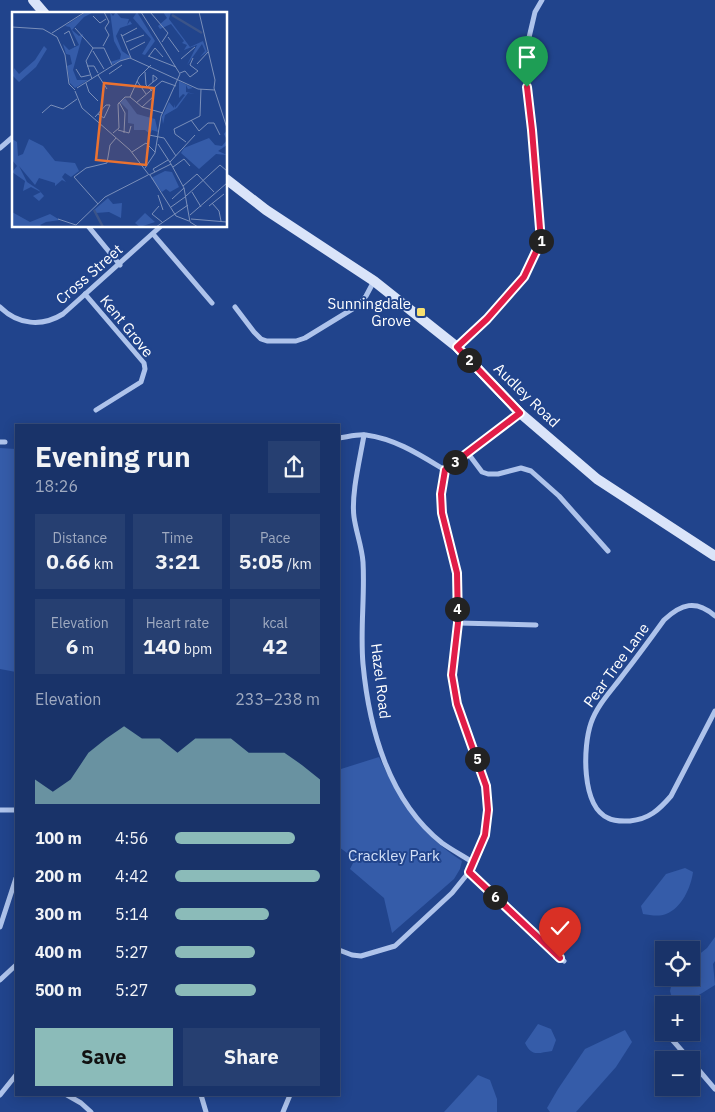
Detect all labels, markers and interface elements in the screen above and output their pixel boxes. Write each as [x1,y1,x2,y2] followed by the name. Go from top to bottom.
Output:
[12,12,228,228] inset map
[506,36,548,87] pin
[513,43,541,71] icon: arrive
[528,228,554,254] pin: 1
[537,232,546,250] text: 1
[52,240,126,308] street label: Cross Street
[96,291,158,361] street label: Kent Grove
[328,294,411,330] place label: Sunningdale Grove
[415,306,427,318] marker: Sunningdale Grove
[456,348,482,372] pin: 2
[465,351,474,369] text: 2
[490,359,564,431] street label: Audley Road
[35,438,191,475] text: Evening run
[268,441,320,493] button: share
[442,450,468,474] pin: 3
[451,453,460,471] text: 3
[35,476,78,496] text: 18:26
[53,529,107,547] text: Distance
[162,529,193,547] text: Time
[260,529,290,547] text: Pace
[46,547,91,575] text: 0.66
[155,547,200,575] text: 3:21
[239,547,283,575] text: 5:05
[91,555,113,573] text: km
[283,555,312,573] text: /km
[444,596,470,622] pin: 4
[453,600,462,618] text: 4
[51,614,109,632] text: Elevation
[146,614,209,632] text: Heart rate
[262,614,288,632] text: kcal
[579,619,653,711] street label: Pear Tree Lane
[66,632,78,660] text: 6
[143,632,181,660] text: 140
[263,632,288,660] text: 42
[78,640,94,658] text: m
[181,640,212,658] text: bpm
[367,642,395,720] street label: Hazel Road
[35,689,101,709] text: Elevation
[235,689,320,709] text: 233–238 m
[464,746,490,772] pin: 5
[473,750,482,768] text: 5
[35,828,82,848] text: 100 m
[115,828,148,848] text: 4:56
[348,846,440,865] park label: Crackley Park
[35,866,82,886] text: 200 m
[115,866,148,886] text: 4:42
[482,884,508,910] pin: 6
[491,888,500,906] text: 6
[35,904,82,924] text: 300 m
[115,904,148,924] text: 5:14
[539,907,581,958] pin
[546,914,574,942] icon: check
[655,941,700,1096] map controls
[655,941,700,986] button: locate
[35,942,82,962] text: 400 m
[115,942,148,962] text: 5:27
[35,980,82,1000] text: 500 m
[115,980,148,1000] text: 5:27
[655,996,700,1041] button: +
[35,1028,173,1086] button: Save
[183,1028,320,1086] button: Share
[655,1051,700,1096] button: −

